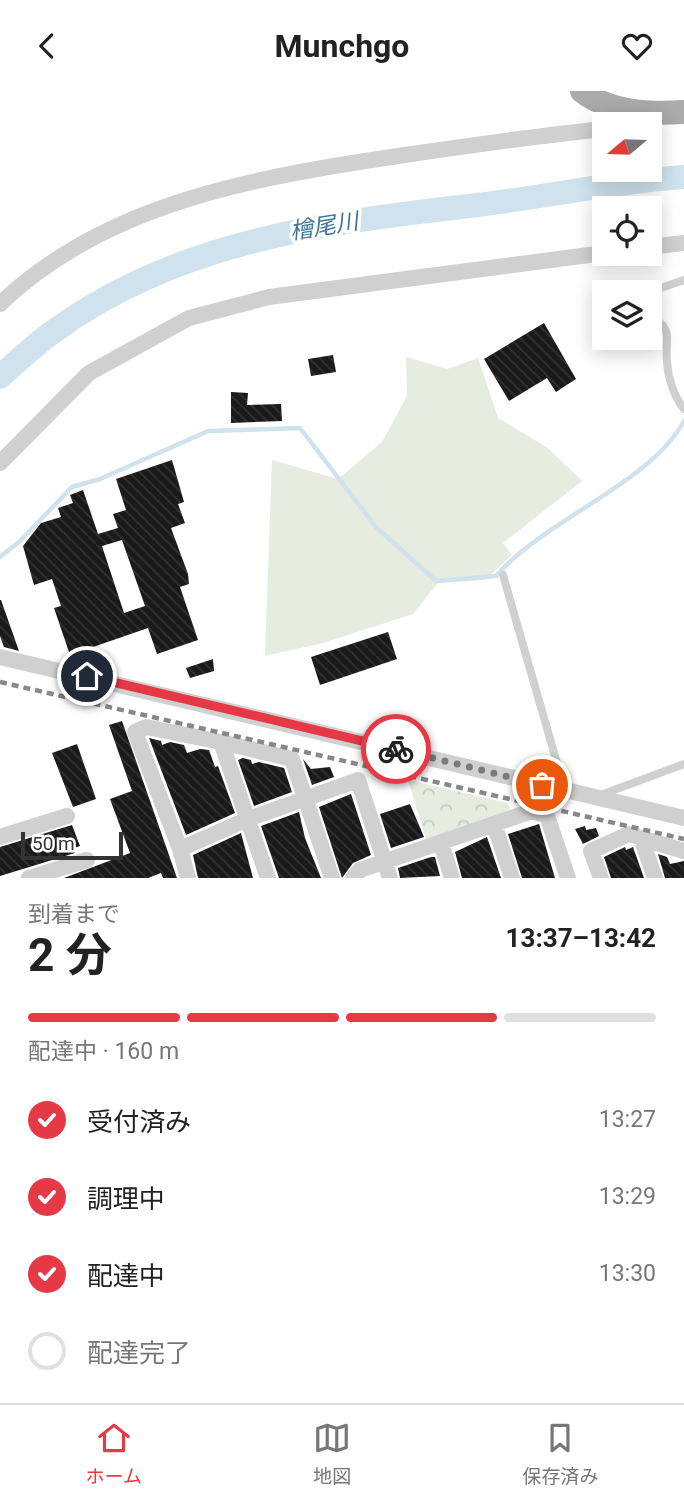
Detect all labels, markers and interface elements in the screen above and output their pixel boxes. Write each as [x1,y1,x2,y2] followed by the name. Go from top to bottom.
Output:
[28,27,66,65] icon: back
[275,27,409,65] text: Munchgo
[618,27,656,65] icon: heart
[592,112,662,182] north arrow
[592,112,662,350] map controls
[592,196,662,266] button: locate
[288,207,363,245] water label: 檜尾川
[592,280,662,350] button: layers
[57,646,117,706] pin
[68,657,106,695] icon: home
[361,714,431,784] courier
[377,730,415,768] icon: bike
[512,755,572,815] pin
[523,766,561,804] icon: bag
[21,829,122,861] scale bar
[32,832,75,855] text: 50 m
[28,901,120,928] text: 到着まで
[506,923,656,953] text: 13:37–13:42
[28,928,112,982] text: 2 分
[28,1038,179,1065] text: 配達中 · 160 m
[28,1101,66,1139] icon: check
[599,1106,656,1133] text: 13:27
[87,1107,191,1137] text: 受付済み
[28,1178,66,1216] icon: check
[599,1183,656,1210] text: 13:29
[87,1184,165,1214] text: 調理中
[28,1255,66,1293] icon: check
[599,1260,656,1287] text: 13:30
[87,1261,165,1291] text: 配達中
[87,1338,191,1368] text: 配達完了
[86,1419,142,1488] tab: ホーム
[313,1419,351,1488] tab: 地図
[522,1419,598,1488] tab: 保存済み

